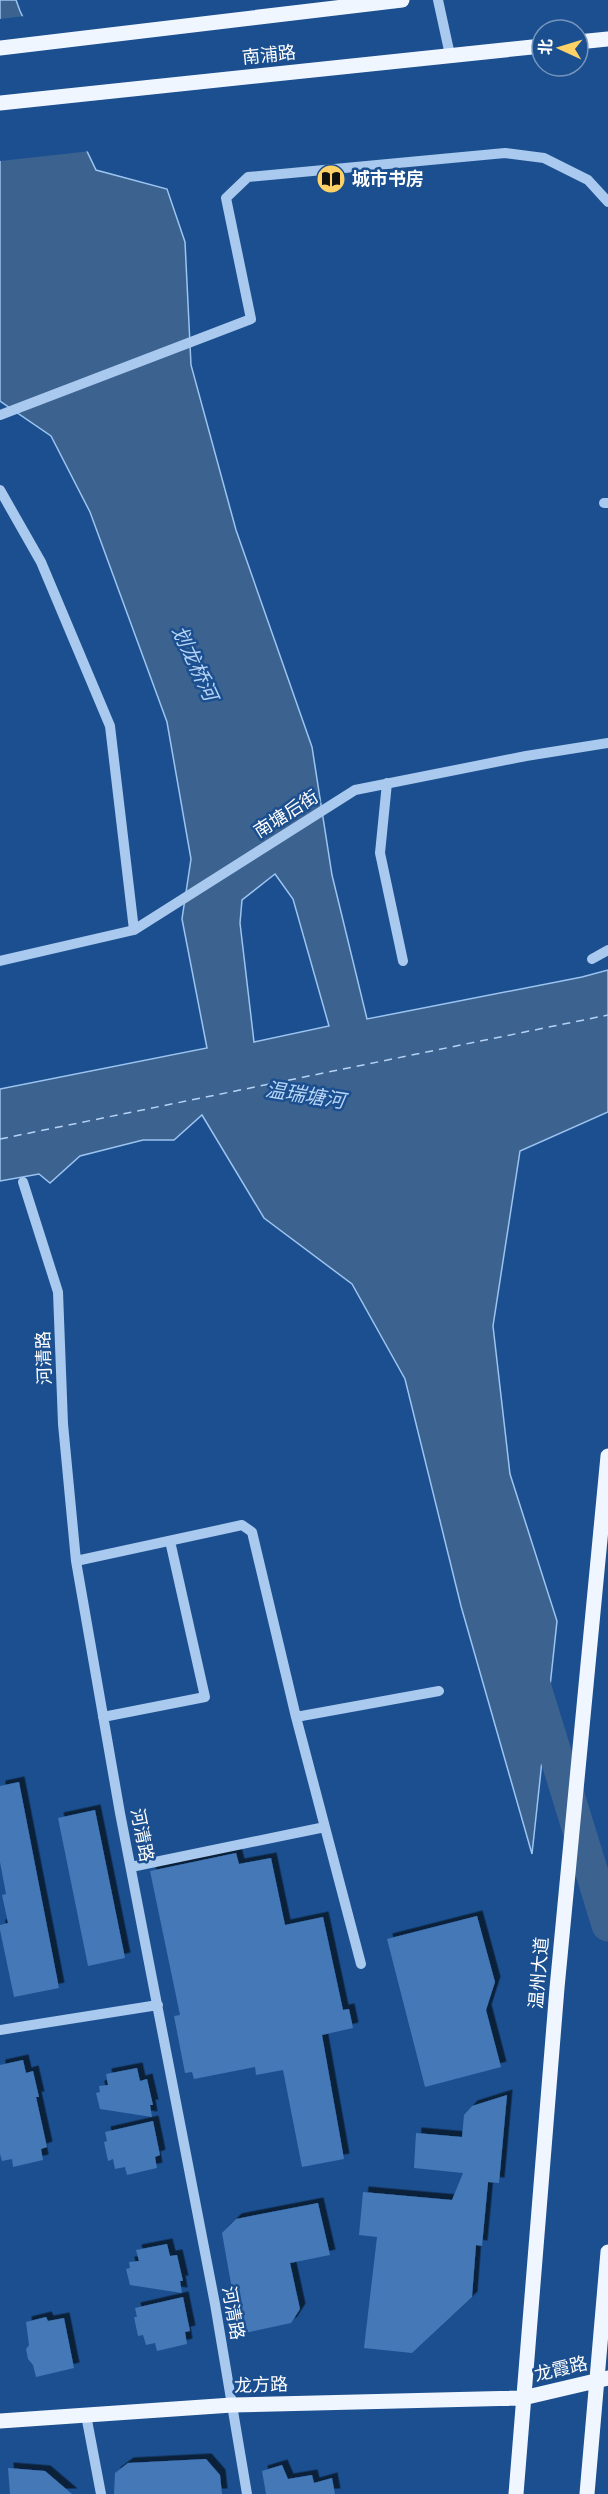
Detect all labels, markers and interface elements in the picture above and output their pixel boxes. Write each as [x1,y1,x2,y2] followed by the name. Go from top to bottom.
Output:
[530,18,590,78] north arrow
[535,38,557,56] text: 北
[241,41,297,69] street label: 南浦路
[315,163,347,195] library icon: 城市书房
[352,168,424,190] place label: 城市书房
[166,622,224,708] water label: 划龙桥河
[250,786,322,842] street label: 南塘后街
[263,1077,350,1115] water label: 温瑞塘河
[32,1331,56,1385] street label: 河清路
[126,1806,158,1864] street label: 河清路
[525,1936,553,2010] street label: 温州大道
[217,2285,249,2341] street label: 河清路
[532,2352,590,2386] street label: 龙霞路
[234,2373,288,2397] street label: 龙方路

